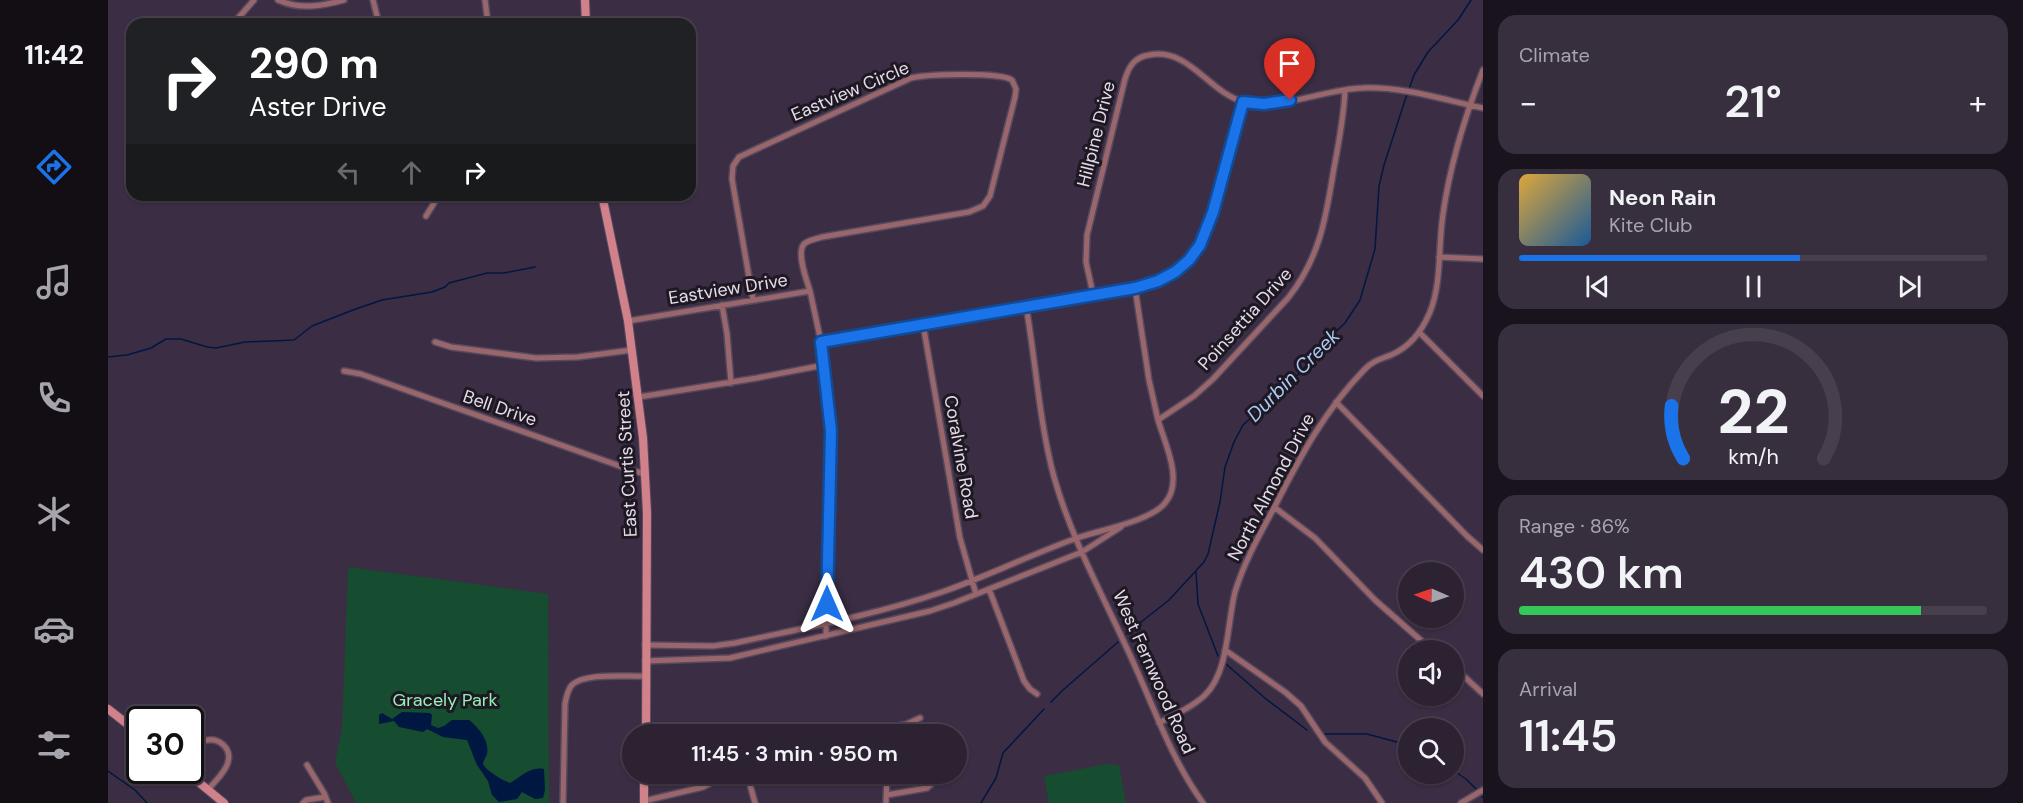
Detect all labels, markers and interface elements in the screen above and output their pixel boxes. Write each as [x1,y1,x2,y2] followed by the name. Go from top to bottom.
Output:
[249,36,379,91] text: 290 m
[24,37,84,72] text: 11:42
[1264,38,1315,100] pin
[150,42,228,120] icon: right
[1519,42,1590,68] text: Climate
[1273,47,1306,80] icon: arrive
[787,55,913,127] street label: Eastview Circle
[1724,72,1782,131] text: 21°
[1071,79,1121,189] street label: Hillpine Drive
[1519,81,1537,124] text: −
[1969,81,1987,124] text: +
[249,89,387,124] text: Aster Drive
[33,146,75,188] icon: directions
[332,156,365,189] icon: left
[395,156,428,189] icon: ahead
[458,156,491,189] icon: right
[1609,183,1716,212] text: Neon Rain
[1609,212,1693,238] text: Kite Club
[33,261,75,303] icon: music
[1193,263,1297,375] street label: Poinsettia Drive
[667,268,789,310] street label: Eastview Drive
[1581,270,1614,303] icon: previous
[1737,270,1770,303] icon: pause
[1893,270,1926,303] icon: next
[1241,322,1346,427] water label: Durbin Creek
[1717,371,1789,452] text: 22
[33,377,75,419] icon: phone
[460,384,540,432] street label: Bell Drive
[611,390,643,538] street label: East Curtis Street
[938,393,984,521] street label: Coralvine Road
[1222,409,1320,565] street label: North Almond Drive
[1728,443,1778,471] text: km/h
[33,493,75,535] icon: climate
[1519,513,1630,539] text: Range · 86%
[1519,543,1684,602] text: 430 km
[1398,562,1464,628] north arrow
[1398,562,1464,784] map controls
[795,572,859,636] position arrow
[1107,587,1201,757] street label: West Fernwood Road
[33,608,75,650] icon: car
[1398,640,1464,706] button: sound
[1519,676,1577,702] text: Arrival
[393,688,497,712] park label: Gracely Park
[126,706,204,784] speed limit sign: 30
[1519,706,1618,765] text: 11:45
[1398,718,1464,784] button: search
[33,724,75,766] icon: filters
[691,739,898,768] text: 11:45 · 3 min · 950 m

